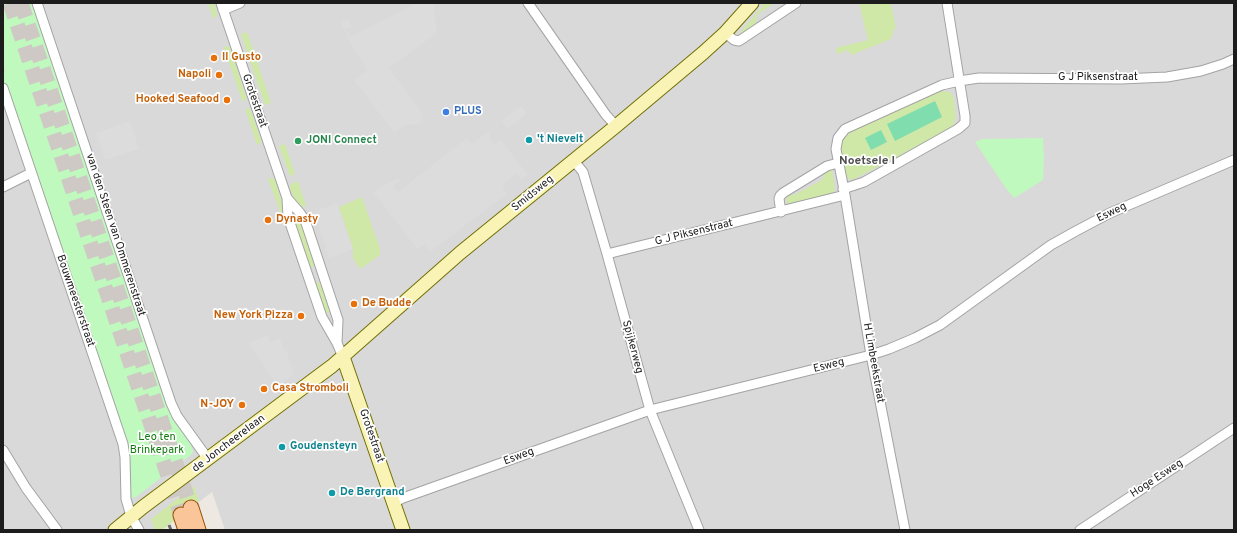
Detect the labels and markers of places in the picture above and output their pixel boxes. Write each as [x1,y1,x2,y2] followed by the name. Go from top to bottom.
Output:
[222,51,261,65] place label: Il Gusto
[209,53,219,63] marker: Il Gusto
[178,68,211,82] place label: Napoli
[214,70,224,80] marker: Napoli
[136,93,219,107] place label: Hooked Seafood
[222,95,232,105] marker: Hooked Seafood
[454,105,482,119] place label: PLUS
[441,107,451,117] marker: PLUS
[537,133,583,147] place label: 't Nievelt
[306,134,377,148] place label: JONI Connect
[524,135,534,145] marker: 't Nievelt
[293,136,303,146] marker: JONI Connect
[276,213,318,227] place label: Dynasty
[263,215,273,225] marker: Dynasty
[362,297,411,311] place label: De Budde
[349,299,359,309] marker: De Budde
[214,309,293,323] place label: New York Pizza
[296,311,306,321] marker: New York Pizza
[272,382,349,396] place label: Casa Stromboli
[259,384,269,394] marker: Casa Stromboli
[200,398,234,412] place label: N-JOY
[237,400,247,410] marker: N-JOY
[290,440,357,454] place label: Goudensteyn
[277,442,287,452] marker: Goudensteyn
[340,486,405,500] place label: De Bergrand
[327,488,337,498] marker: De Bergrand

